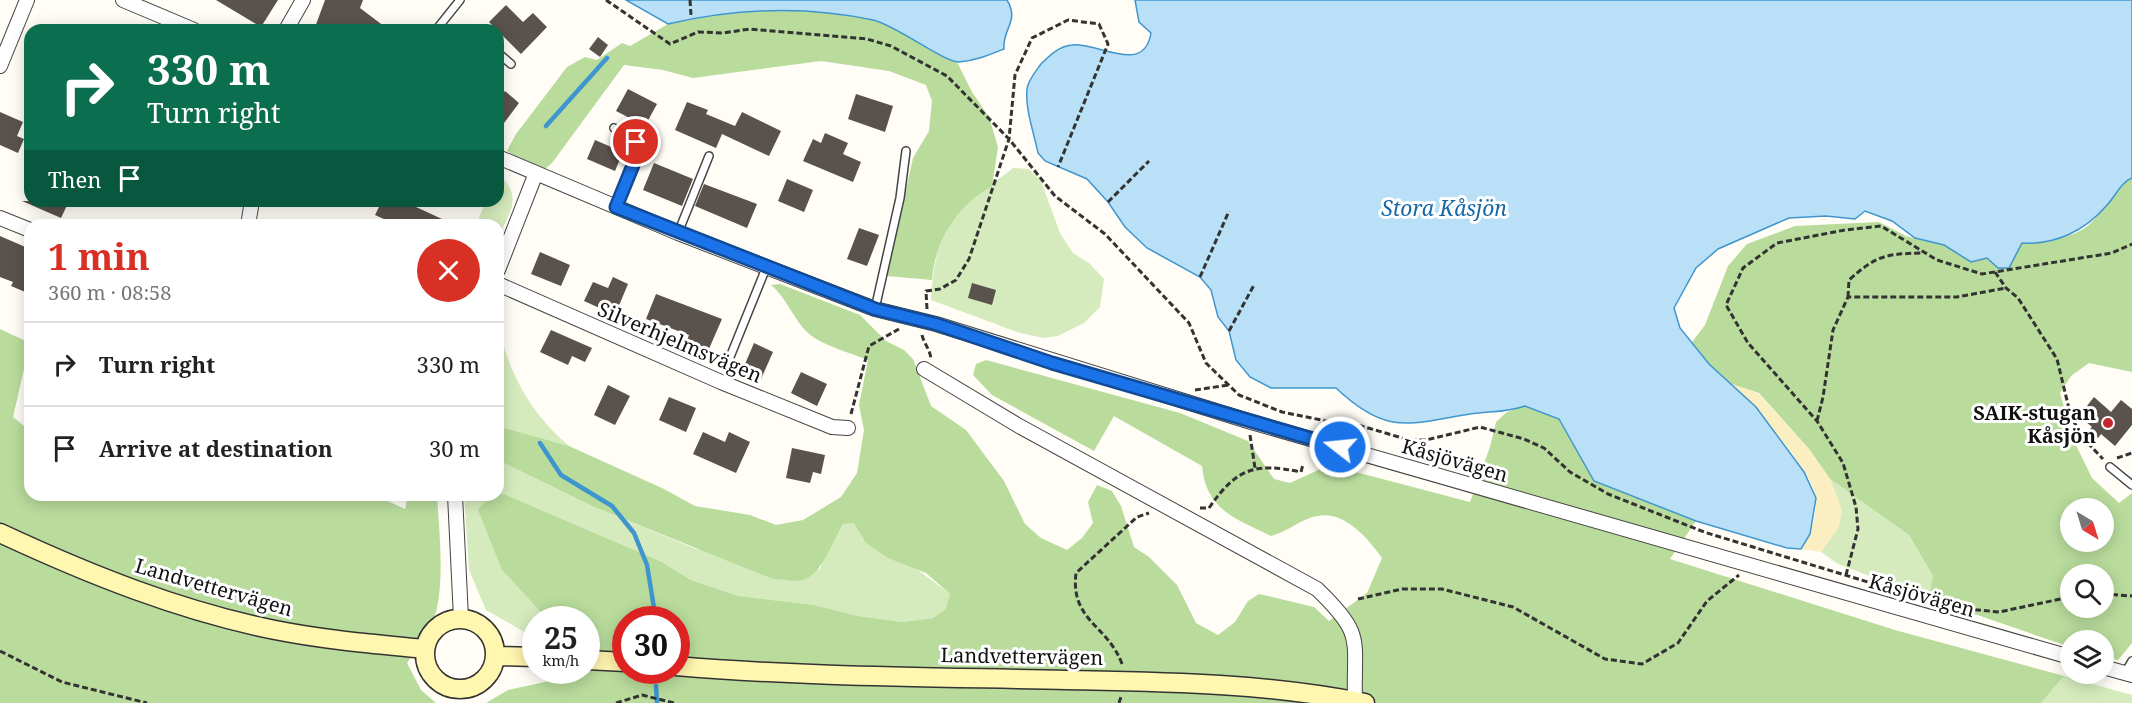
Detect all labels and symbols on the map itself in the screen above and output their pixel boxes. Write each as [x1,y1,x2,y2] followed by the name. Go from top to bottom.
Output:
[610,116,661,167] pin
[1381,194,1507,222] water label: Stora Kåsjön
[594,295,766,389] street label: Silverhjelmsvägen
[1973,399,2096,449] place label: SAIK-stugan Kåsjön
[1308,415,1372,479] position arrow
[2101,416,2115,430] marker: SAIK-stugan Kåsjön
[1399,432,1511,488] street label: Kåsjövägen
[2060,498,2114,552] north arrow
[132,552,296,622] street label: Landvettervägen
[1866,567,1978,623] street label: Kåsjövägen
[612,606,690,684] speed limit sign: 30
[940,641,1104,671] street label: Landvettervägen

